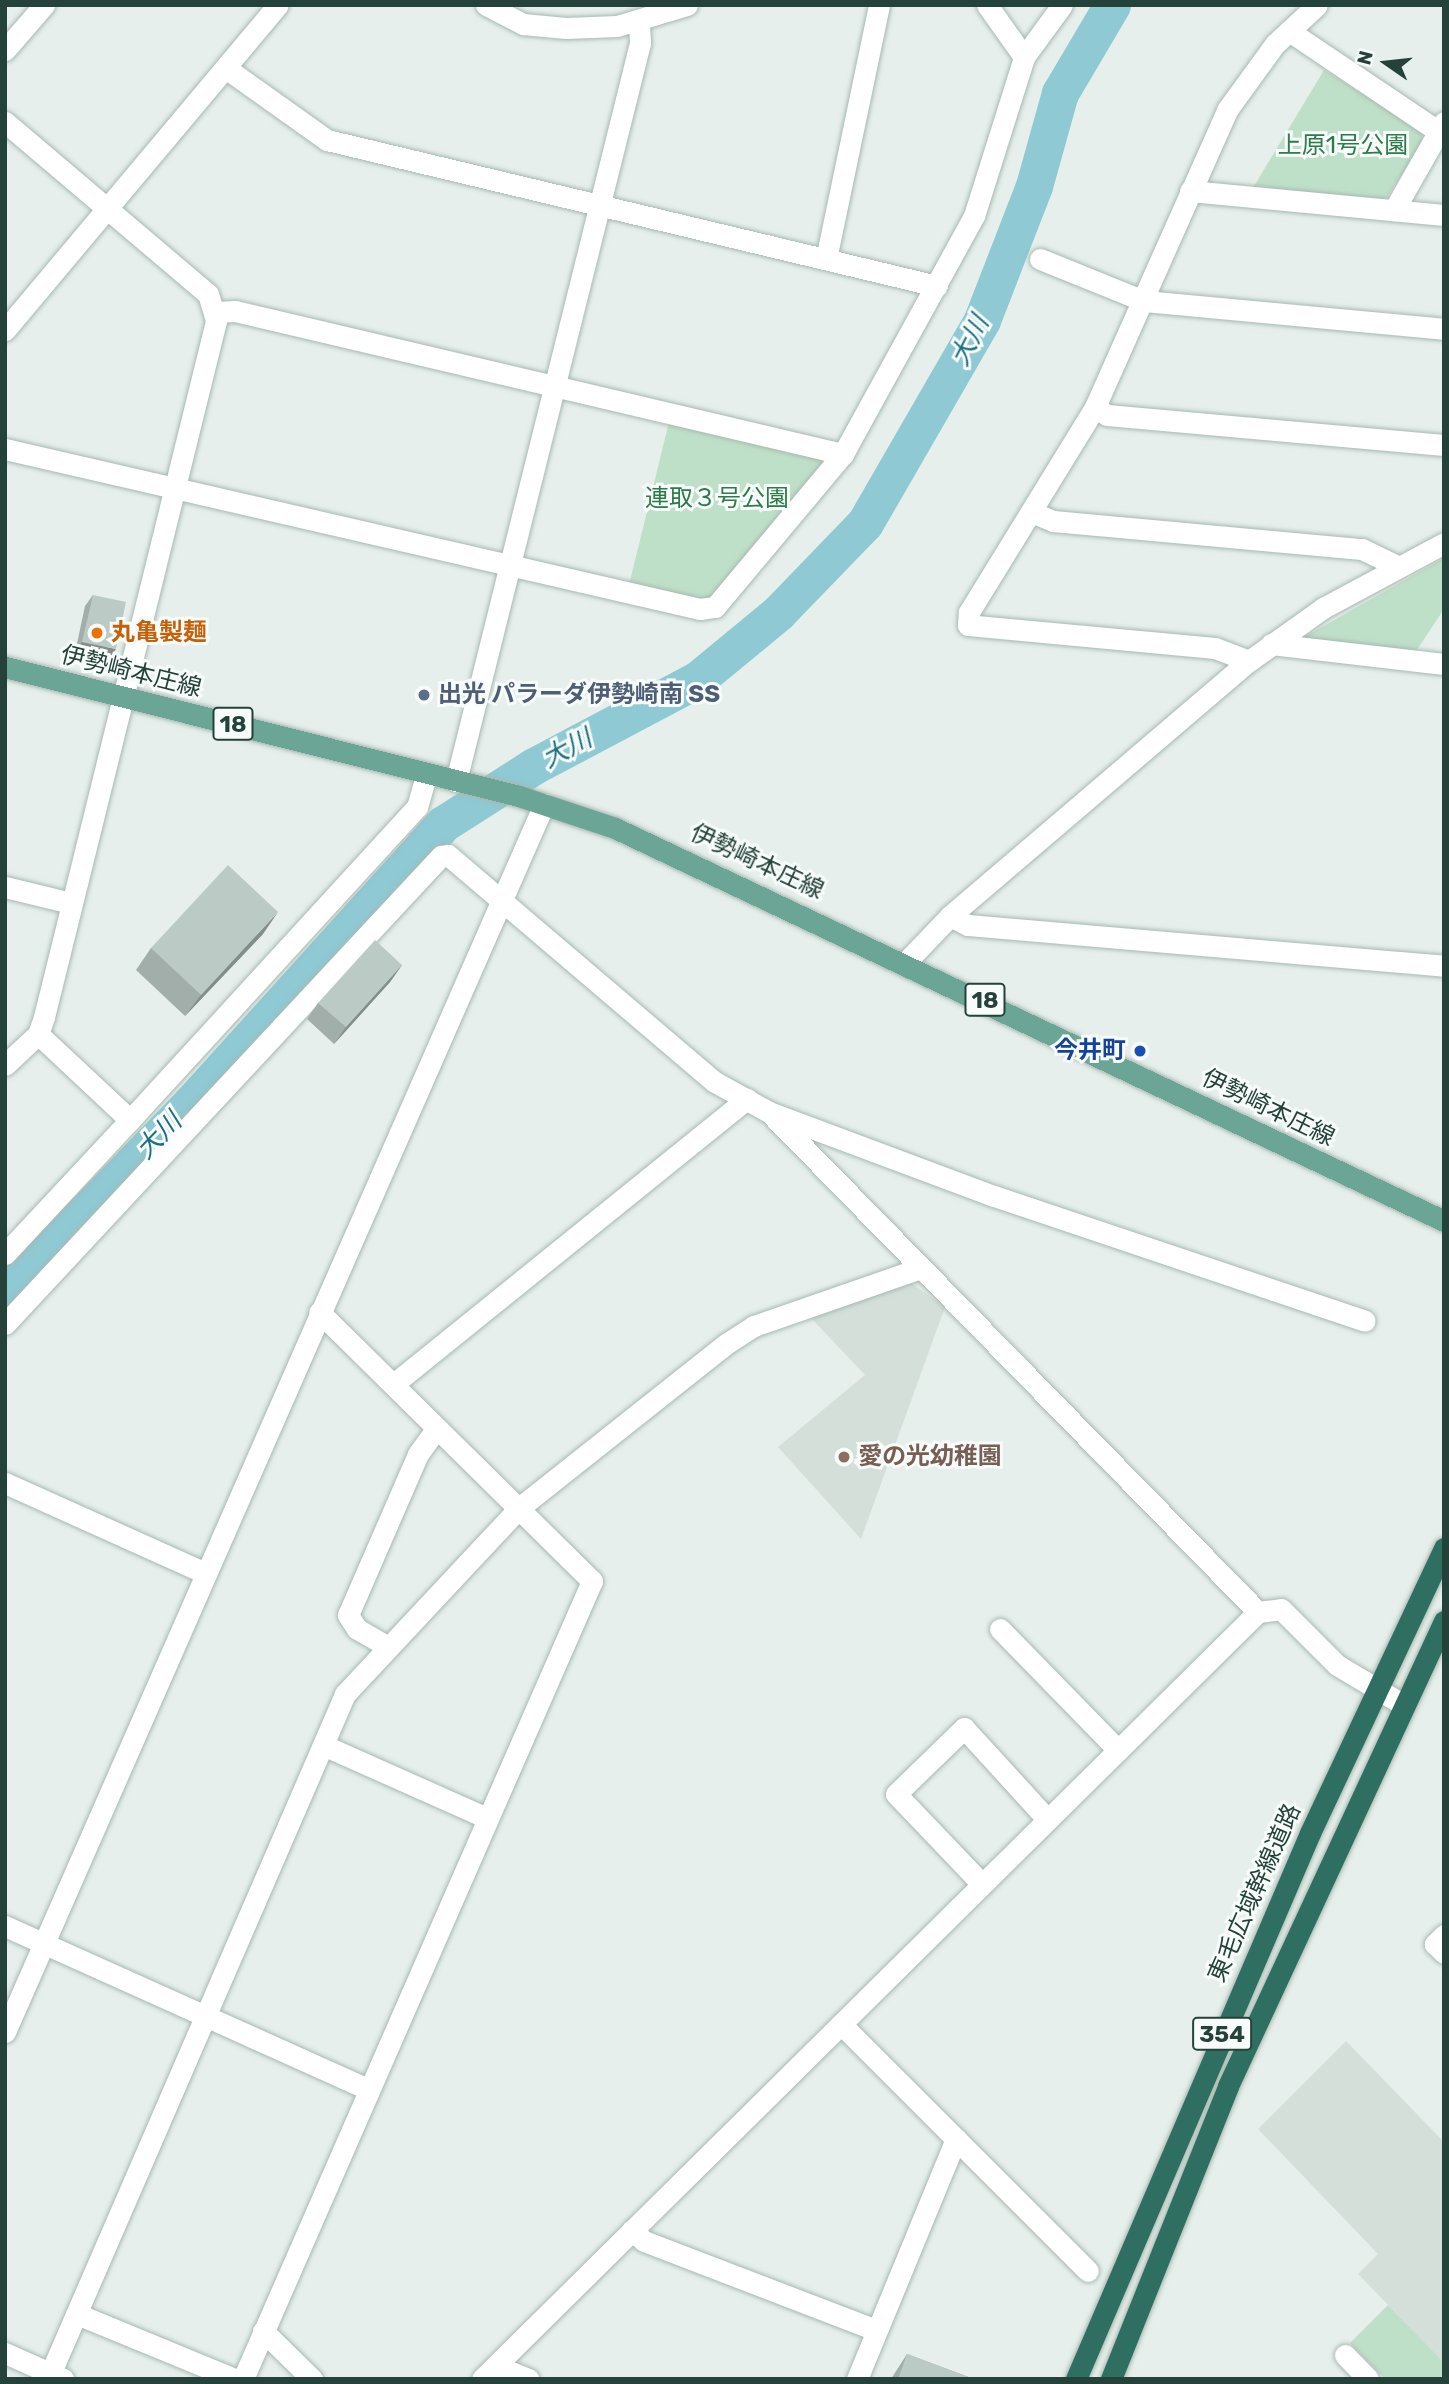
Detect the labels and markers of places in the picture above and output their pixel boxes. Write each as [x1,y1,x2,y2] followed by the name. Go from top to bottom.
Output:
[111,619,207,647] place label: 丸亀製麺
[89,625,105,641] marker: 丸亀製麺
[438,681,720,709] place label: 出光 パラーダ伊勢崎南 SS
[416,687,432,703] marker: 出光 パラーダ伊勢崎南 SS
[1054,1037,1126,1065] place label: 今井町
[1132,1043,1148,1059] marker: 今井町
[858,1443,1002,1471] place label: 愛の光幼稚園
[836,1449,852,1465] marker: 愛の光幼稚園

